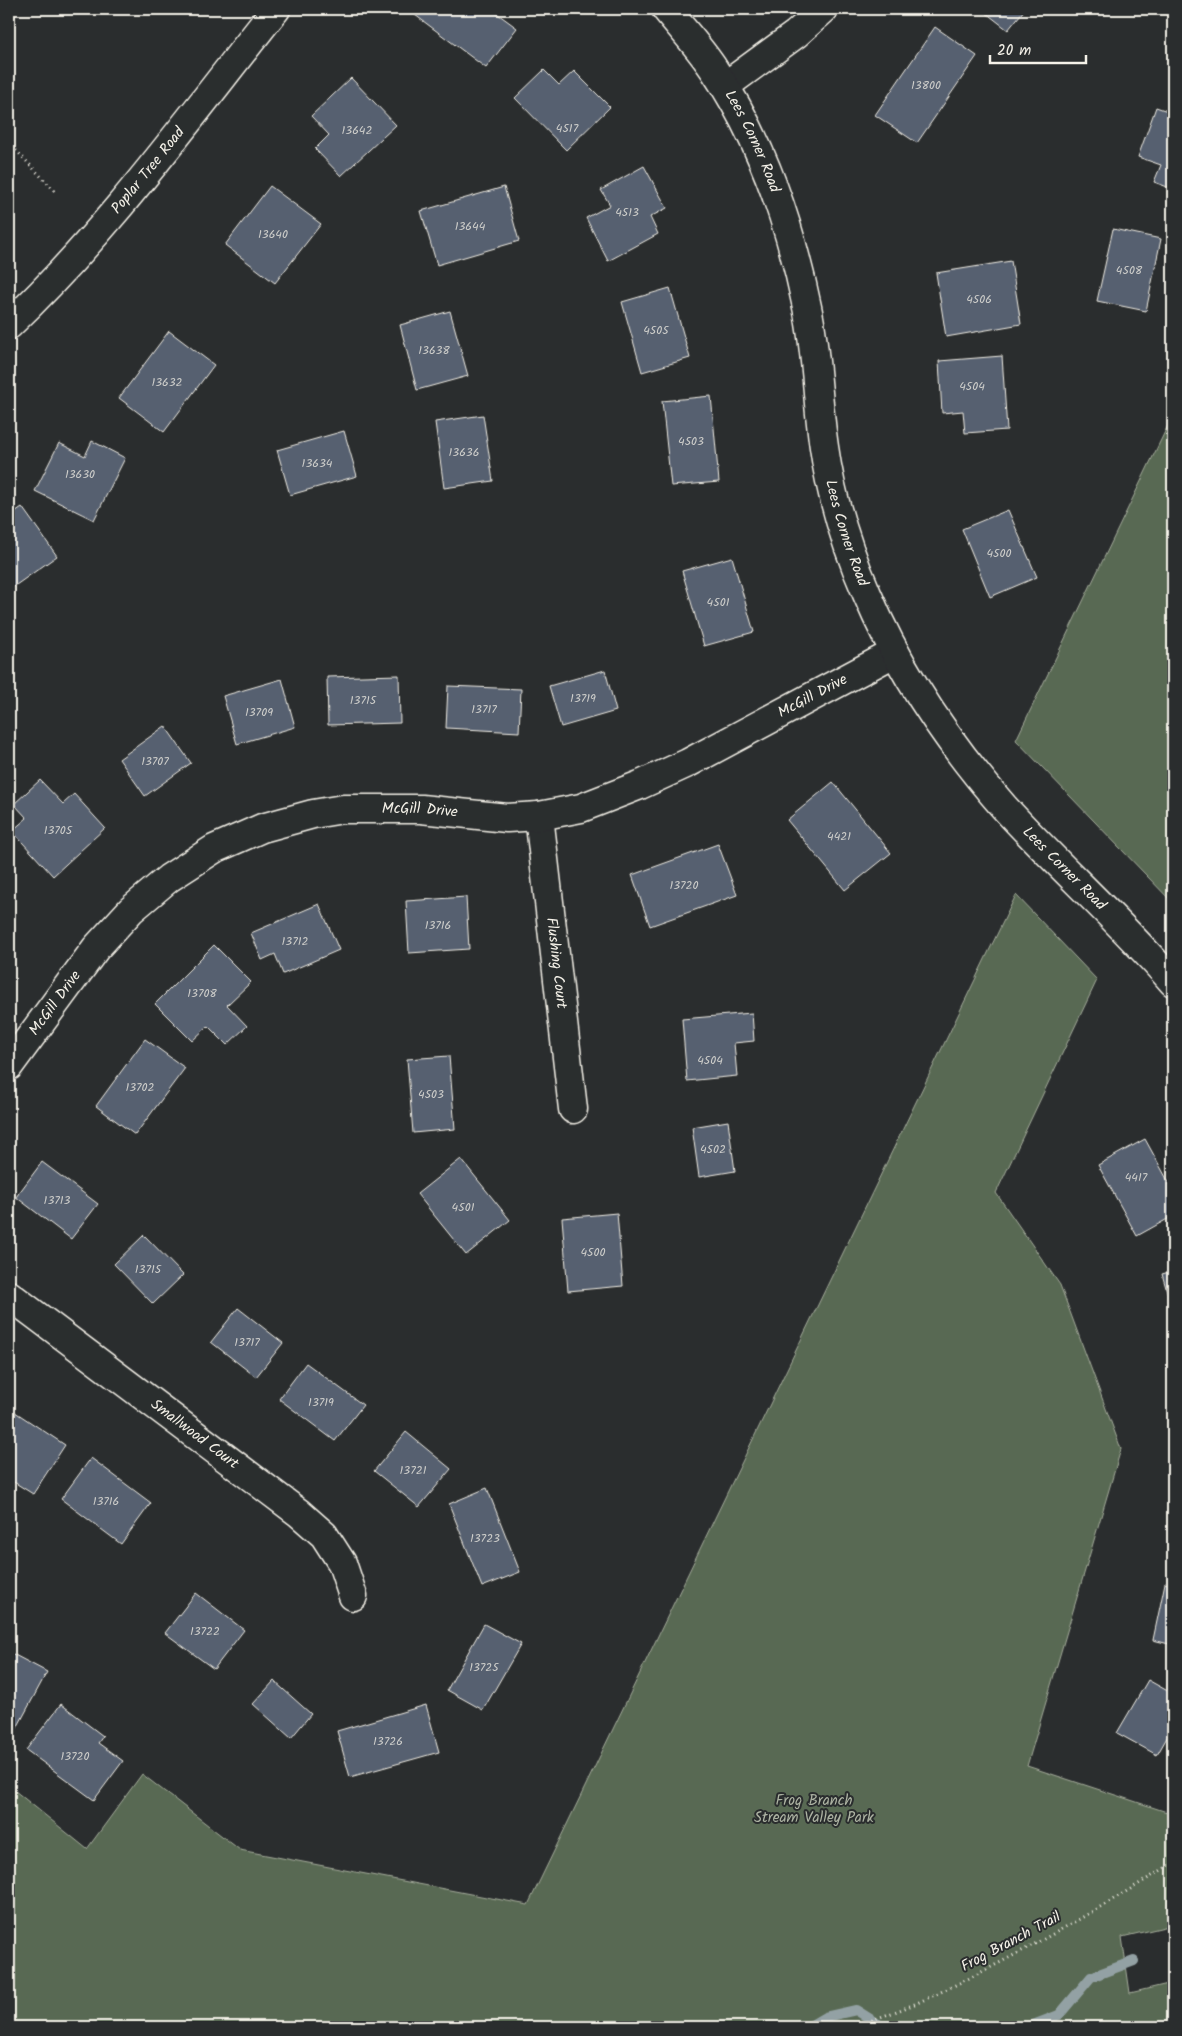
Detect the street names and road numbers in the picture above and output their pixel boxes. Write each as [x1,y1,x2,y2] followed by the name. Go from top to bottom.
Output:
[718,86,787,196] street label: Lees Corner Road
[105,121,191,220] street label: Poplar Tree Road
[818,477,875,591] street label: Lees Corner Road
[774,668,852,725] street label: McGill Drive
[382,797,459,825] street label: McGill Drive
[1016,821,1112,917] street label: Lees Corner Road
[539,916,573,1010] street label: Flushing Court
[23,965,88,1041] street label: McGill Drive
[145,1393,244,1476] street label: Smallwood Court
[957,1905,1066,1978] street label: Frog Branch Trail

